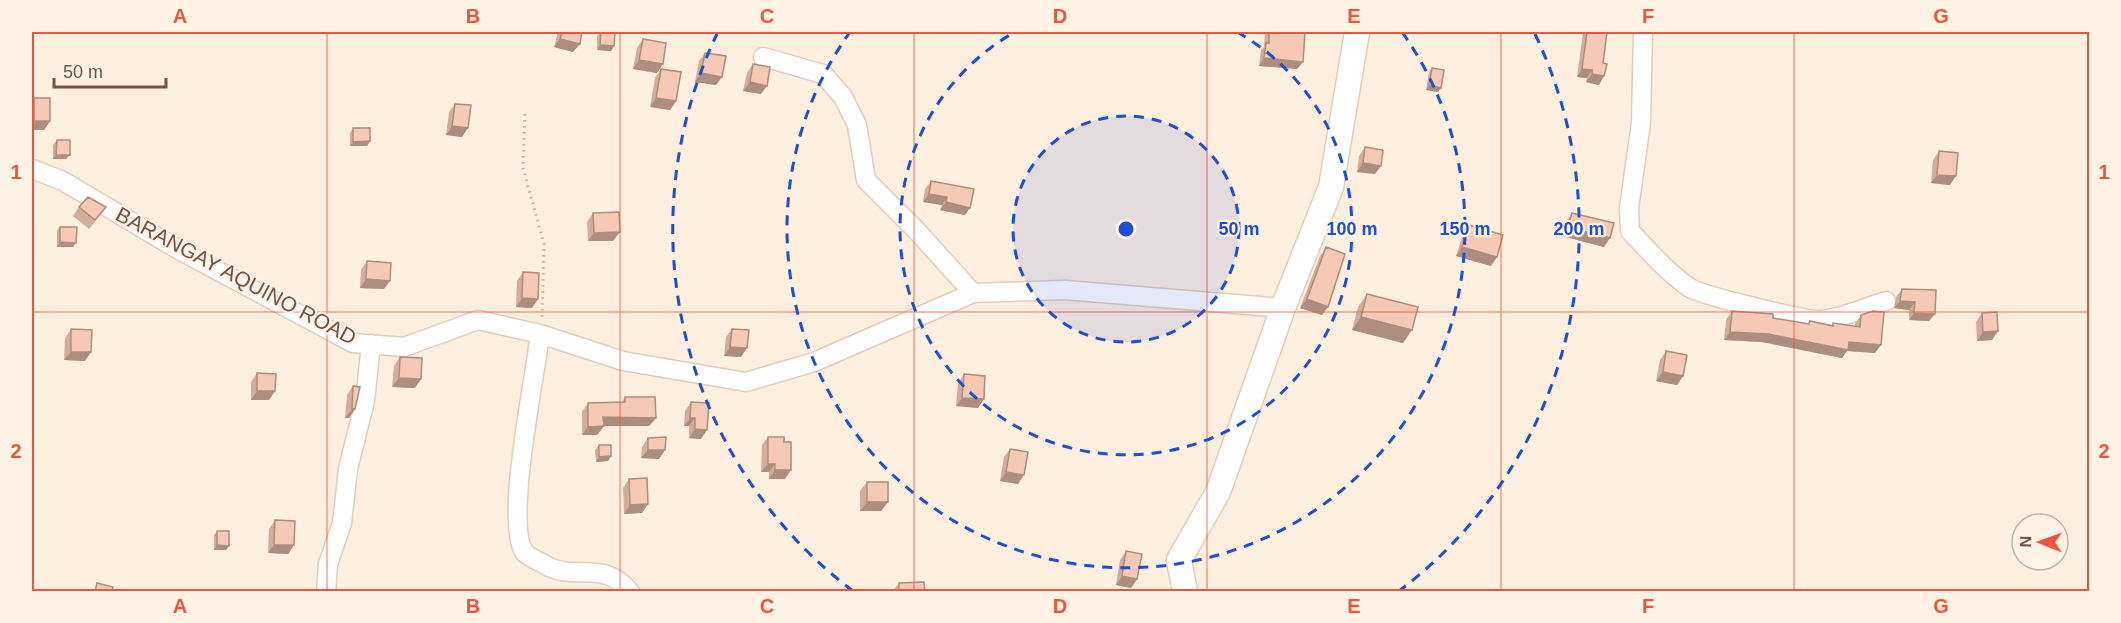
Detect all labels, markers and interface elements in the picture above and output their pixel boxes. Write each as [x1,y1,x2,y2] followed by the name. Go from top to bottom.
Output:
[173,5,187,27] text: A
[466,5,480,27] text: B
[760,5,774,27] text: C
[1053,5,1067,27] text: D
[1347,5,1361,27] text: E
[1642,5,1654,27] text: F
[1933,5,1949,27] text: G
[54,51,166,89] scale bar
[63,62,103,82] text: 50 m
[10,161,22,183] text: 1
[2098,161,2110,183] text: 1
[112,202,360,349] street label: BARANGAY AQUINO ROAD
[1116,219,1136,239] centre of rings
[1218,219,1260,239] text: 50 m
[1326,219,1378,239] text: 100 m
[1439,219,1491,239] text: 150 m
[1553,219,1605,239] text: 200 m
[10,440,22,462] text: 2
[2098,440,2110,462] text: 2
[2010,512,2070,572] north arrow
[2017,536,2034,548] text: N
[173,595,187,617] text: A
[466,595,480,617] text: B
[760,595,774,617] text: C
[1053,595,1067,617] text: D
[1347,595,1361,617] text: E
[1642,595,1654,617] text: F
[1933,595,1949,617] text: G

